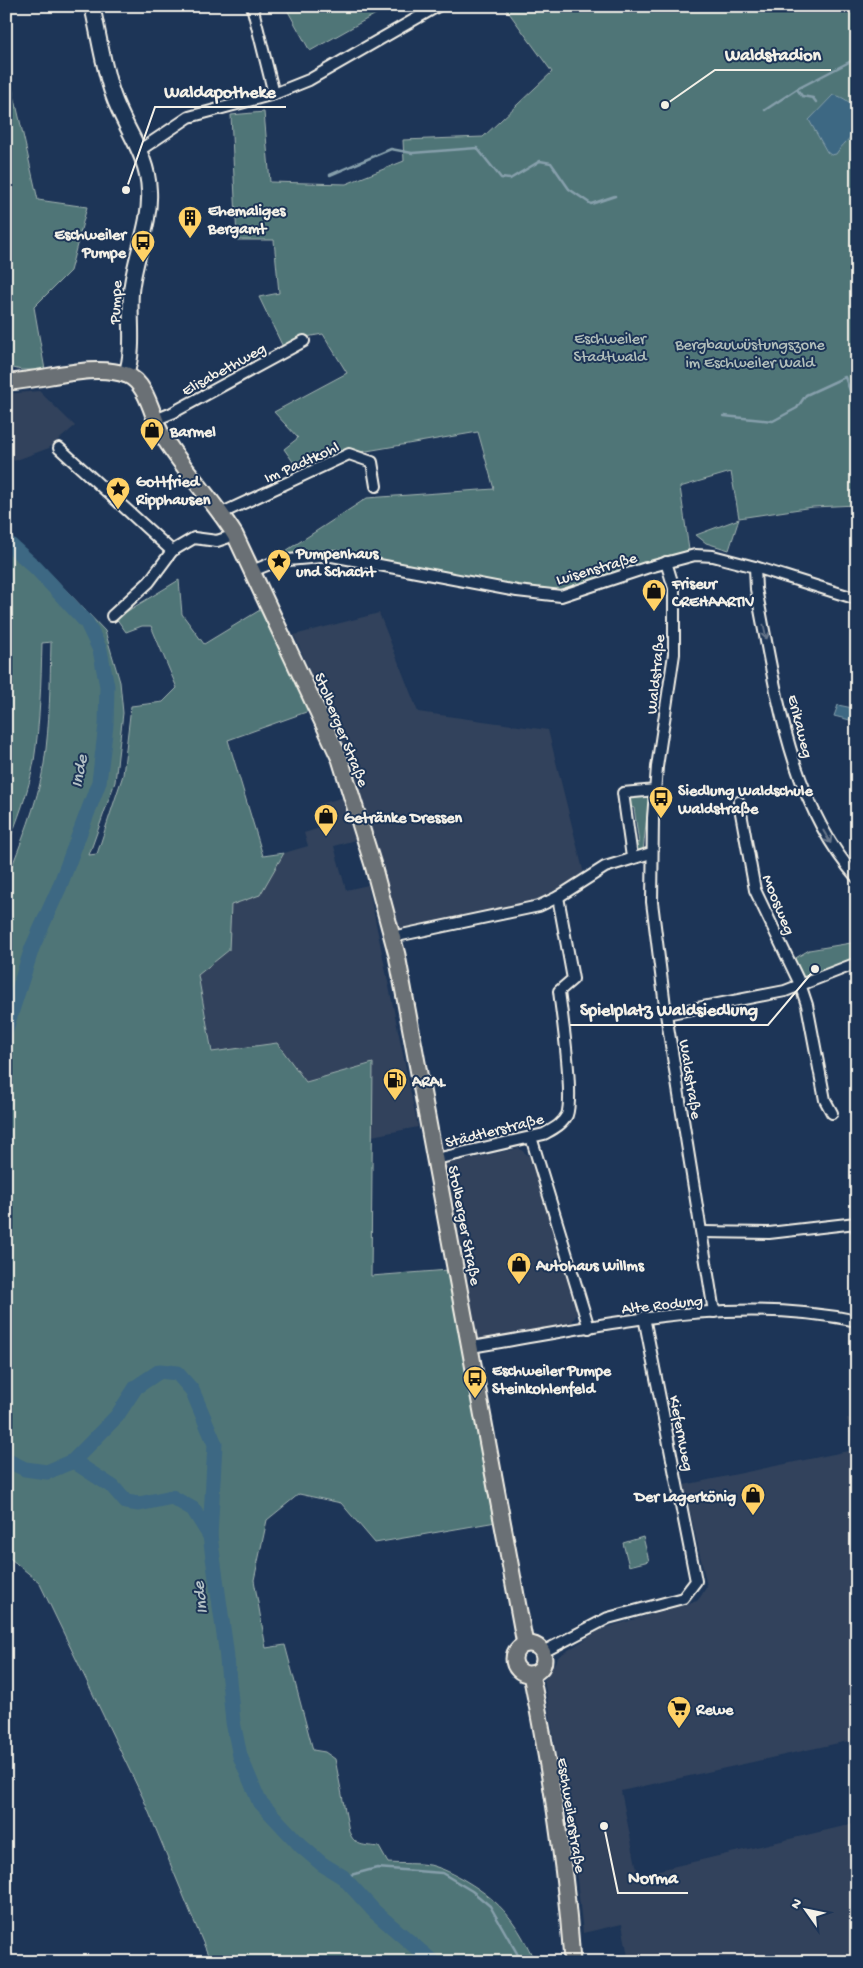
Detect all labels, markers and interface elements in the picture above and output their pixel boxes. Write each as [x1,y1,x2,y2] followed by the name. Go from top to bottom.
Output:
[715,37,831,70] callout: Waldstadion
[724,46,822,67] text: Waldstadion
[155,74,286,107] callout: Waldapotheke
[163,83,277,104] text: Waldapotheke
[207,203,286,240] place label: Ehemaliges Bergamt
[177,205,203,239] building icon: Ehemaliges Bergamt
[55,227,128,264] place label: Eschweiler Pumpe
[130,229,156,263] bus stop icon: Eschweiler Pumpe
[107,279,128,326] street label: Pumpe
[574,331,648,368] park label: Eschweiler Stadtwald
[674,337,826,374] park label: Bergbauwüstungszone im Eschweiler Wald
[179,340,270,402] street label: Elisabethweg
[139,417,165,451] shop icon: Barmel
[169,424,216,443] place label: Barmel
[262,439,343,489] street label: Im Padtkohl
[135,473,211,511] place label: Gottfried Ripphausen
[105,476,131,510] place icon: Gottfried Ripphausen
[295,546,379,583] place label: Pumpenhaus und Schacht
[266,548,292,582] place icon: Pumpenhaus und Schacht
[554,550,640,591] street label: Luisenstraße
[671,576,754,613] place label: Friseur CREHAARTIV
[641,578,667,612] shop icon: Friseur CREHAARTIV
[760,624,770,640] one-way arrow
[644,633,671,715] street label: Waldstraße
[308,670,372,791] street label: Stolberger Straße
[782,693,816,761] street label: Erikaweg
[67,753,94,789] water label: Inde
[677,783,813,820] place label: Siedlung Waldschule Waldstraße
[648,785,674,819] bus stop icon: Siedlung Waldschule Waldstraße
[313,803,339,837] shop icon: Getränke Dressen
[344,810,463,829] place label: Getränke Dressen
[822,829,832,844] one-way arrow
[756,872,797,938] street label: Moosweg
[570,992,768,1025] callout: Spielplatz Waldsiedlung
[580,1001,758,1022] text: Spielplatz Waldsiedlung
[673,1038,704,1121] street label: Waldstraße
[382,1067,408,1101] fuel station icon: ARAL
[411,1074,446,1093] place label: ARAL
[443,1111,547,1154] street label: Städtlerstraße
[442,1164,484,1288] street label: Stolberger Straße
[506,1251,532,1285] shop icon: Autohaus Willms
[535,1258,645,1277] place label: Autohaus Willms
[621,1293,704,1320] street label: Alte Rodung
[492,1363,612,1400] place label: Eschweiler Pumpe Steinkohlenfeld
[462,1365,488,1399] bus stop icon: Eschweiler Pumpe Steinkohlenfeld
[663,1394,696,1473] street label: Kiefernweg
[740,1482,766,1516] shop icon: Der Lagerkönig
[632,1489,736,1508] place label: Der Lagerkönig
[189,1579,214,1615] water label: Inde
[666,1695,692,1729] supermarket icon: Rewe
[695,1702,734,1721] place label: Rewe
[551,1757,588,1875] street label: Eschweilerstraße
[618,1860,688,1893] callout: Norma
[628,1869,679,1890] text: Norma
[780,1886,830,1936] north arrow
[788,1896,807,1913] text: N

